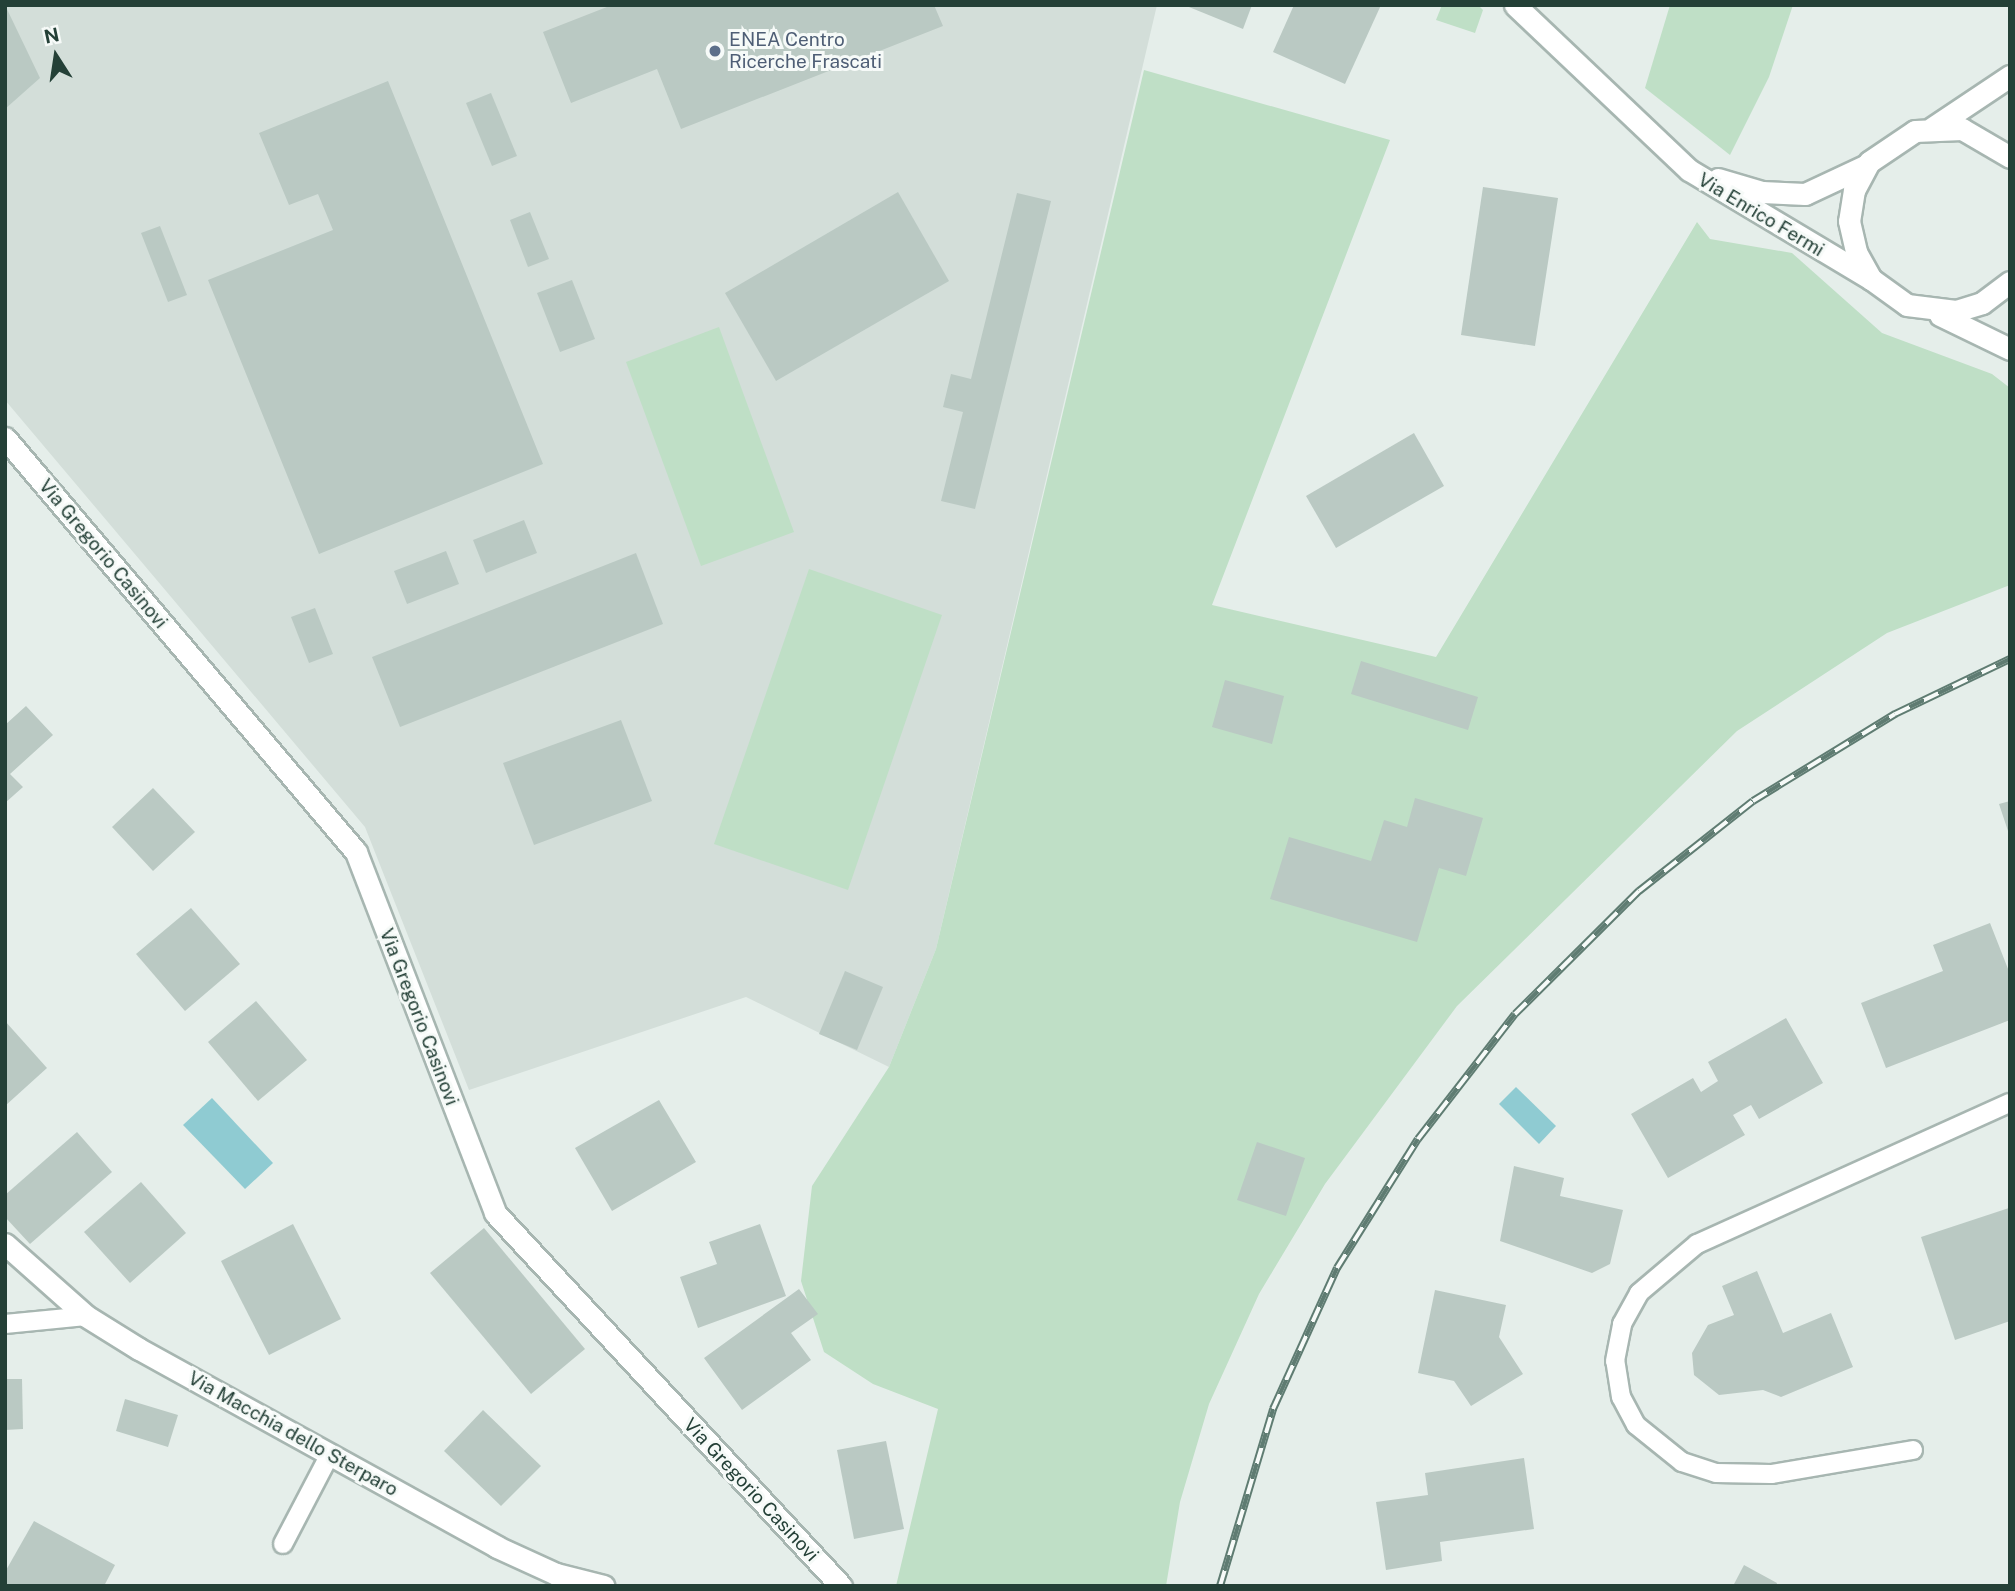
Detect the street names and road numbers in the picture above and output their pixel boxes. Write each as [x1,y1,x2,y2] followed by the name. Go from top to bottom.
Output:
[1694,168,1828,262] street label: Via Enrico Fermi
[34,475,172,633] street label: Via Gregorio Casinovi
[375,925,463,1109] street label: Via Gregorio Casinovi
[184,1367,402,1501] street label: Via Macchia dello Sterparo
[679,1414,823,1566] street label: Via Gregorio Casinovi

